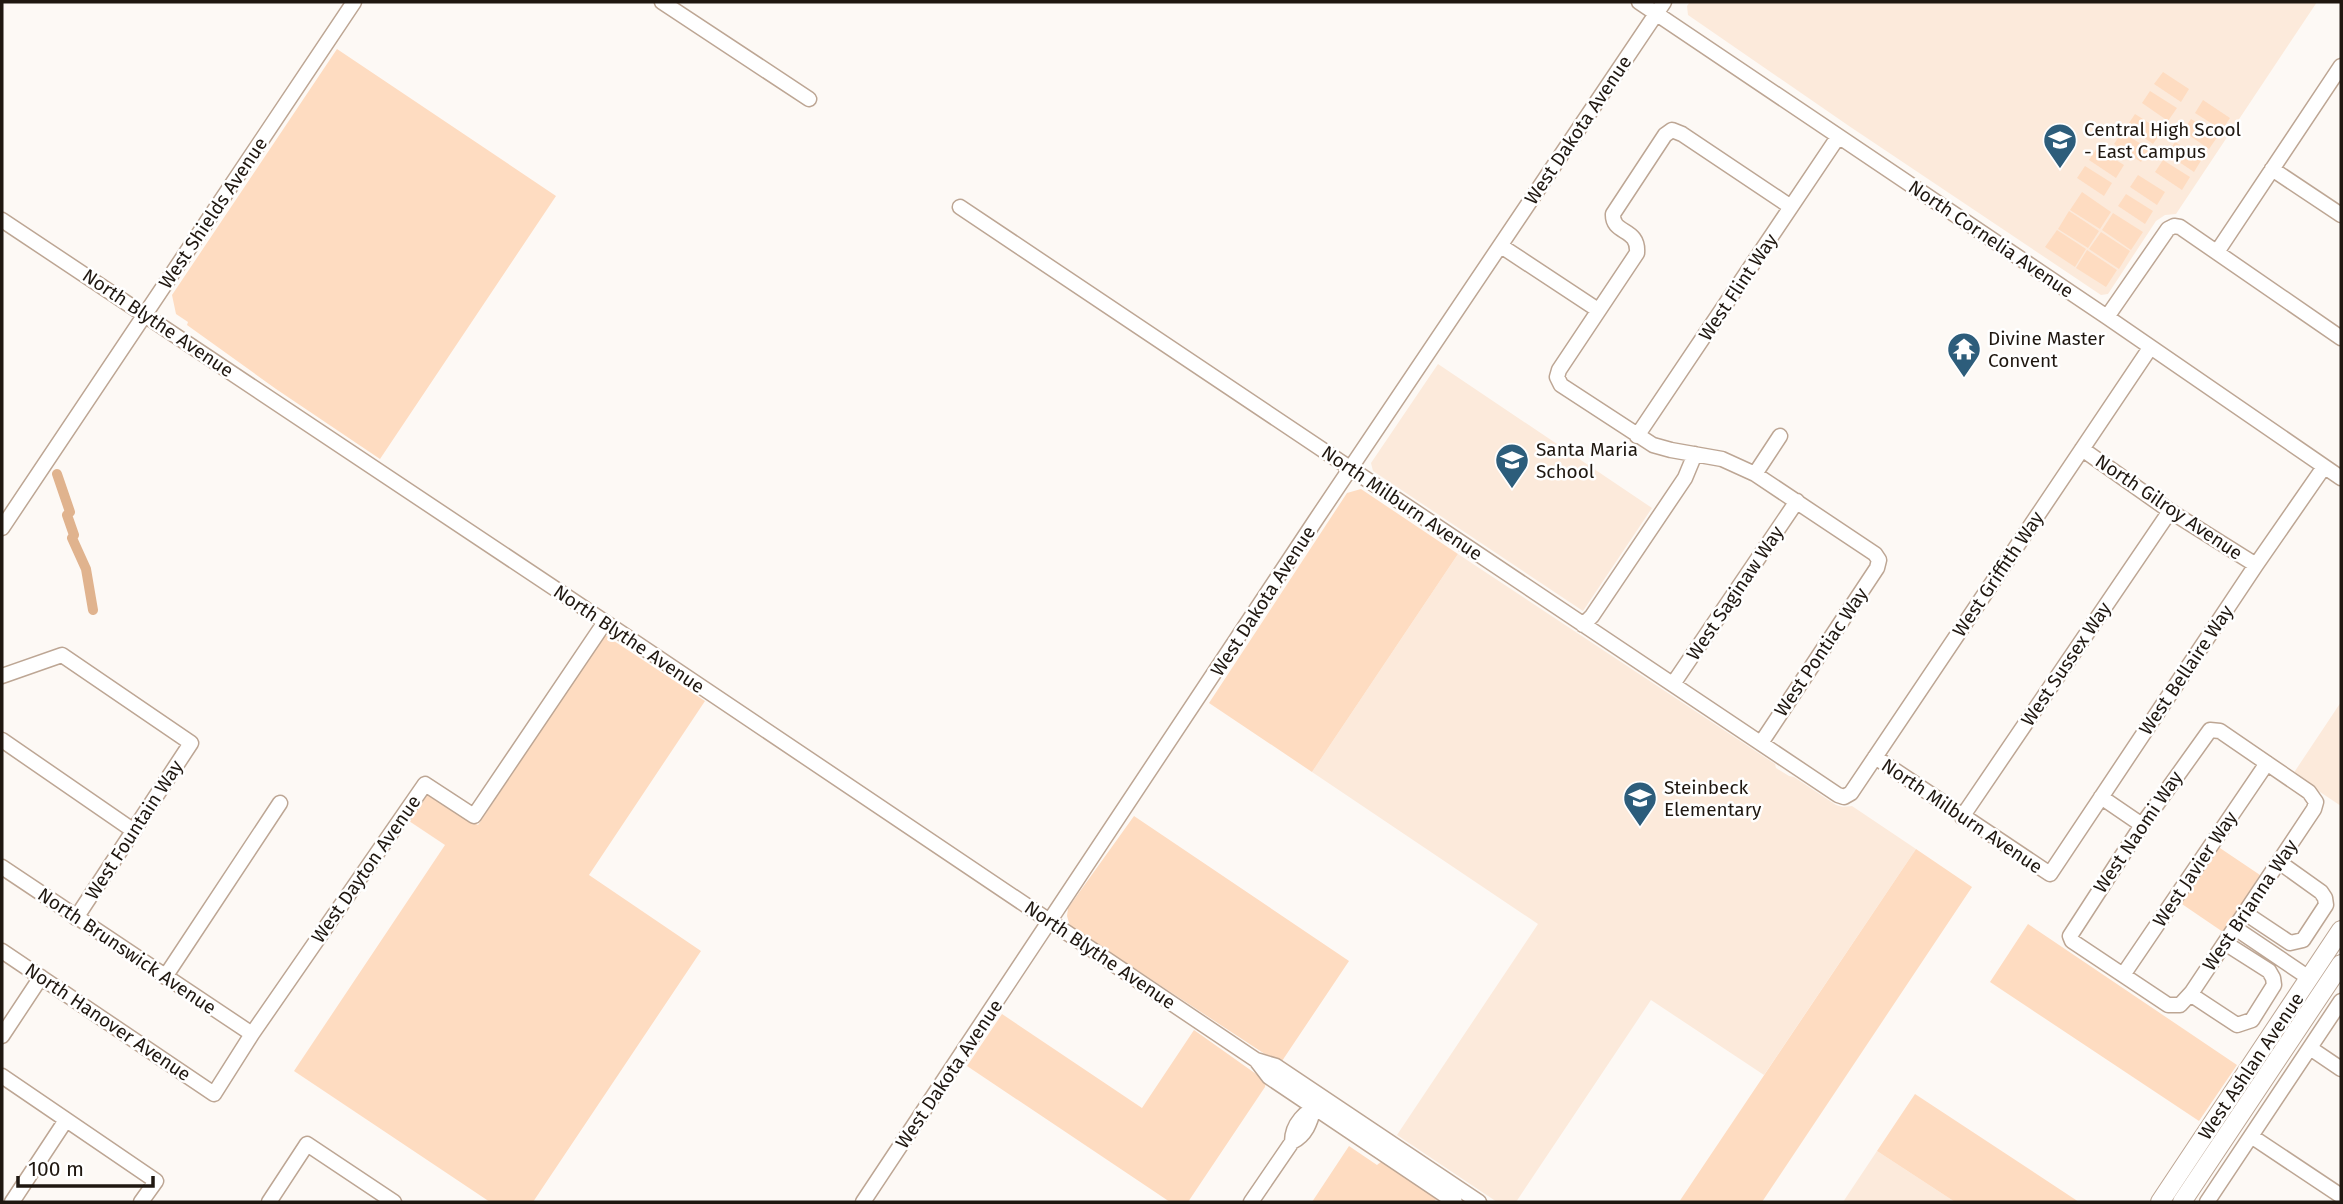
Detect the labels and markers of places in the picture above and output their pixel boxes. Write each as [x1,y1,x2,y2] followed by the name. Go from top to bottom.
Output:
[2084,118,2242,163] place label: Central High Scool - East Campus
[2041,121,2079,170] school or university icon: Central High Scool - East Campus
[1988,327,2106,372] place label: Divine Master Convent
[1945,330,1983,379] temple icon: Divine Master Convent
[1536,438,1638,483] place label: Santa Maria School
[1493,441,1531,490] school or university icon: Santa Maria School
[1664,776,1762,821] place label: Steinbeck Elementary
[1621,779,1659,828] school or university icon: Steinbeck Elementary

